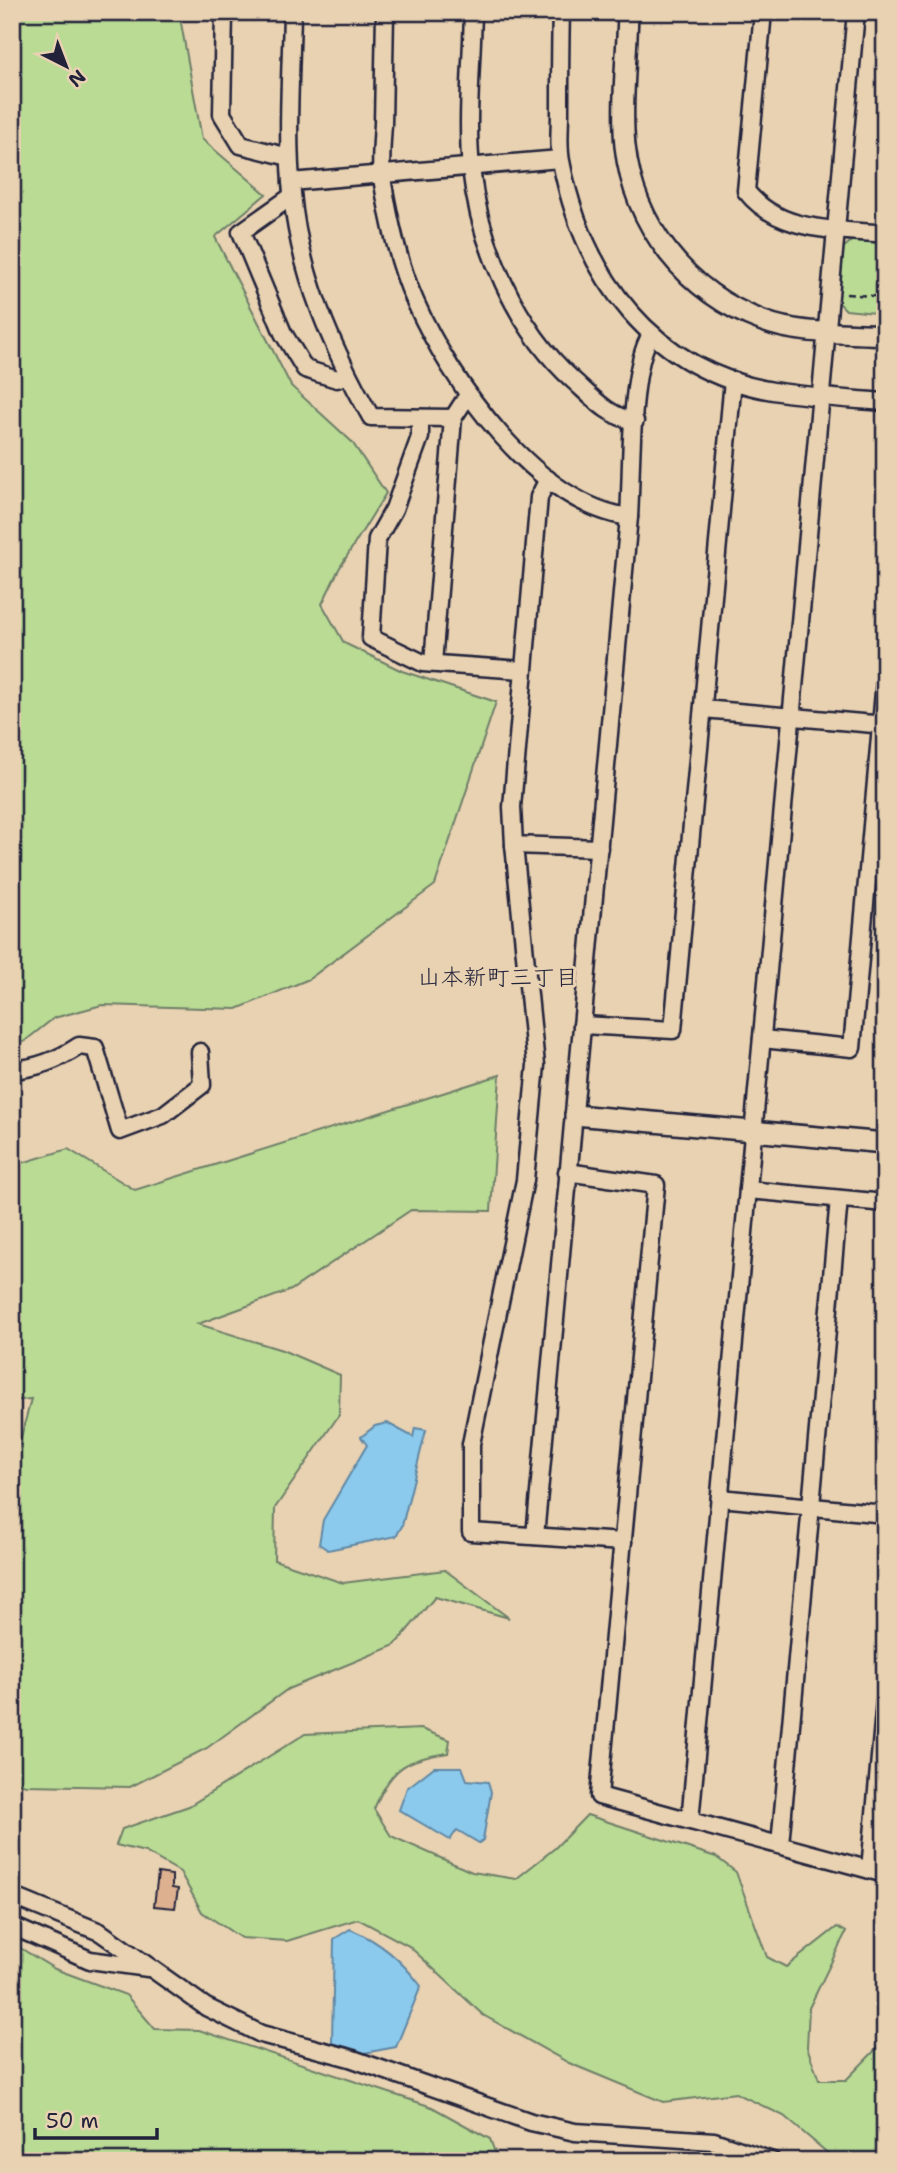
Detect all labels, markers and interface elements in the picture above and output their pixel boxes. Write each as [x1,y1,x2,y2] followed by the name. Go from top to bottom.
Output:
[32,32,102,102] north arrow
[63,64,91,93] text: N
[418,962,579,992] district label: 山本新町三丁目
[35,2096,158,2140] scale bar
[46,2107,99,2135] text: 50 m

